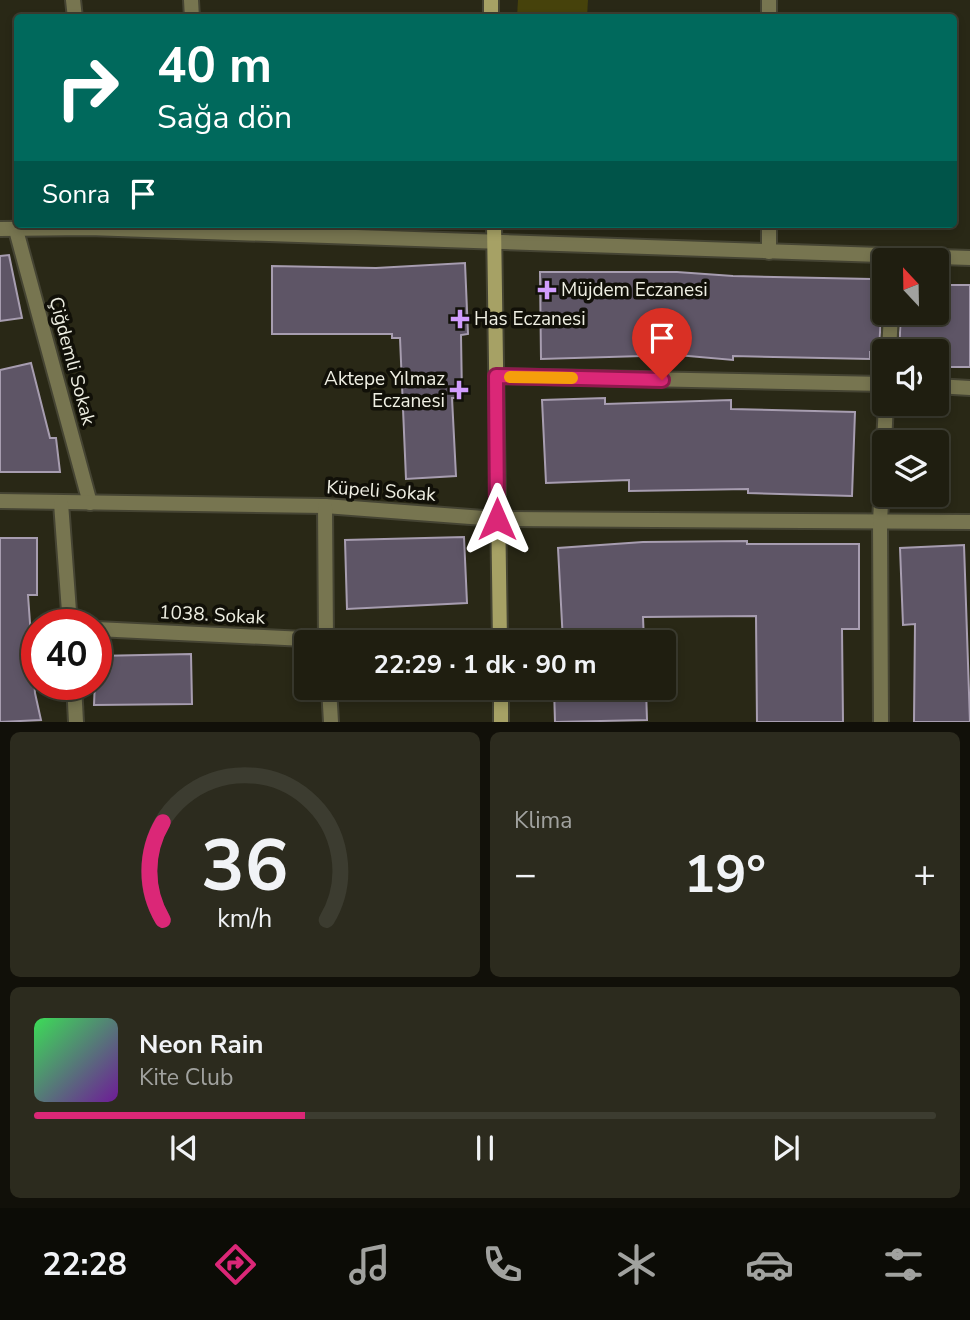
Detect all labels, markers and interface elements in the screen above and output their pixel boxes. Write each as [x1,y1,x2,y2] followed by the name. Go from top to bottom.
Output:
[157,32,272,99] text: 40 m
[42,42,133,133] icon: right
[157,96,292,139] text: Sağa dön
[124,175,162,213] icon: arrive
[42,177,110,212] text: Sonra
[872,248,948,326] north arrow
[872,248,949,507] map controls
[561,277,708,303] place label: Müjdem Eczanesi
[539,282,555,298] marker: Müjdem Eczanesi
[42,294,102,429] street label: Çiğdemli Sokak
[474,306,586,332] place label: Has Eczanesi
[632,308,692,380] pin
[452,311,468,327] marker: Has Eczanesi
[643,319,681,357] icon: arrive
[872,339,949,416] button: sound
[324,366,445,414] place label: Aktepe Yılmaz Eczanesi
[451,382,467,398] marker: Aktepe Yılmaz Eczanesi
[872,430,949,507] button: layers
[325,474,437,508] street label: Küpeli Sokak
[460,482,534,556] position arrow
[158,599,266,631] street label: 1038. Sokak
[21,609,112,700] speed limit sign: 40
[373,647,597,682] text: 22:29 · 1 dk · 90 m
[514,805,572,836] text: Klima
[201,817,289,917] text: 36
[684,839,766,910] text: 19°
[514,849,537,900] text: −
[913,849,936,900] text: +
[217,902,273,936] text: km/h
[139,1027,264,1062] text: Neon Rain
[139,1062,233,1093] text: Kite Club
[165,1129,203,1167] icon: previous
[466,1129,504,1167] icon: pause
[767,1129,805,1167] icon: next
[211,1240,260,1289] icon: directions
[345,1240,394,1289] icon: music
[478,1240,527,1289] icon: phone
[612,1240,661,1289] icon: climate
[745,1240,794,1289] icon: car
[879,1240,928,1289] icon: filters
[42,1243,127,1286] text: 22:28

